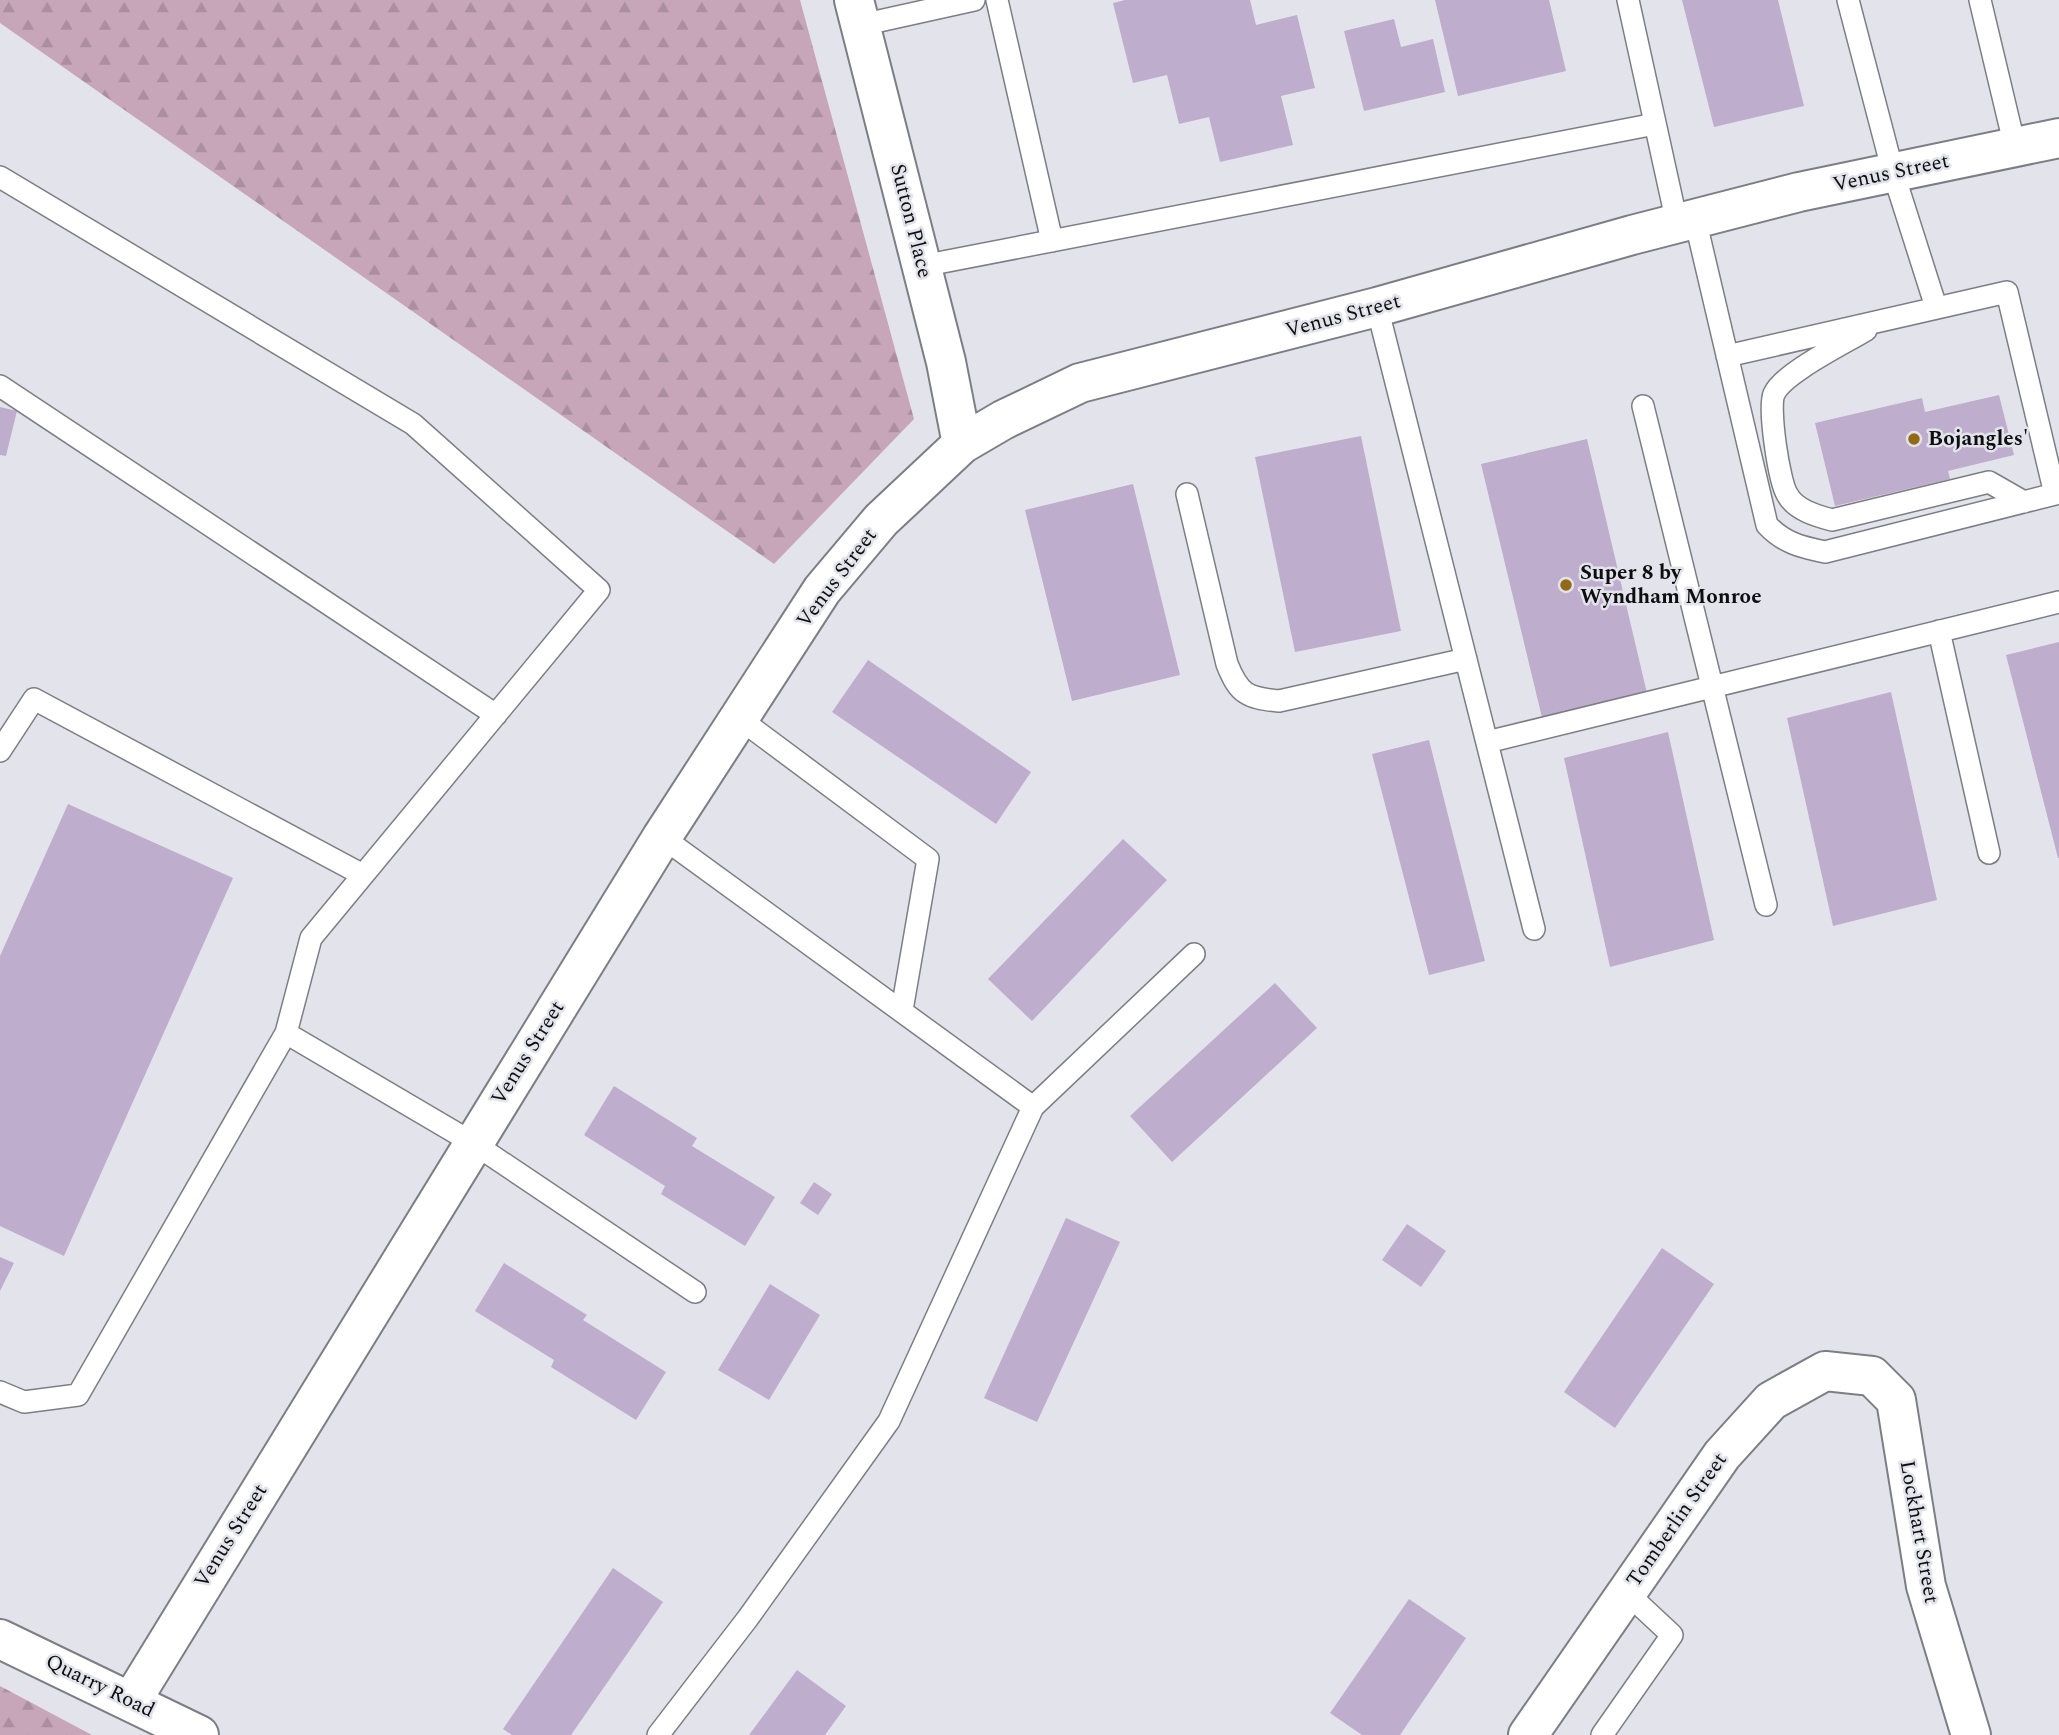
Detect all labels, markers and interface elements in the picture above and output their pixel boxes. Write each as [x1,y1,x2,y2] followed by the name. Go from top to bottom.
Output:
[1830,145,1952,201] street label: Venus Street
[881,161,941,281] street label: Sutton Place
[1282,285,1404,347] street label: Venus Street
[1928,423,2028,455] place label: Bojangles'
[1906,431,1922,447] marker: Bojangles'
[789,521,885,635] street label: Venus Street
[1580,557,1762,613] place label: Super 8 by Wyndham Monroe
[1558,577,1574,593] marker: Super 8 by Wyndham Monroe
[483,994,573,1112] street label: Venus Street
[1619,1446,1735,1594] street label: Tomberlin Street
[1891,1458,1947,1606] street label: Lockhart Street
[186,1477,276,1595] street label: Venus Street
[40,1646,160,1726] street label: Quarry Road

